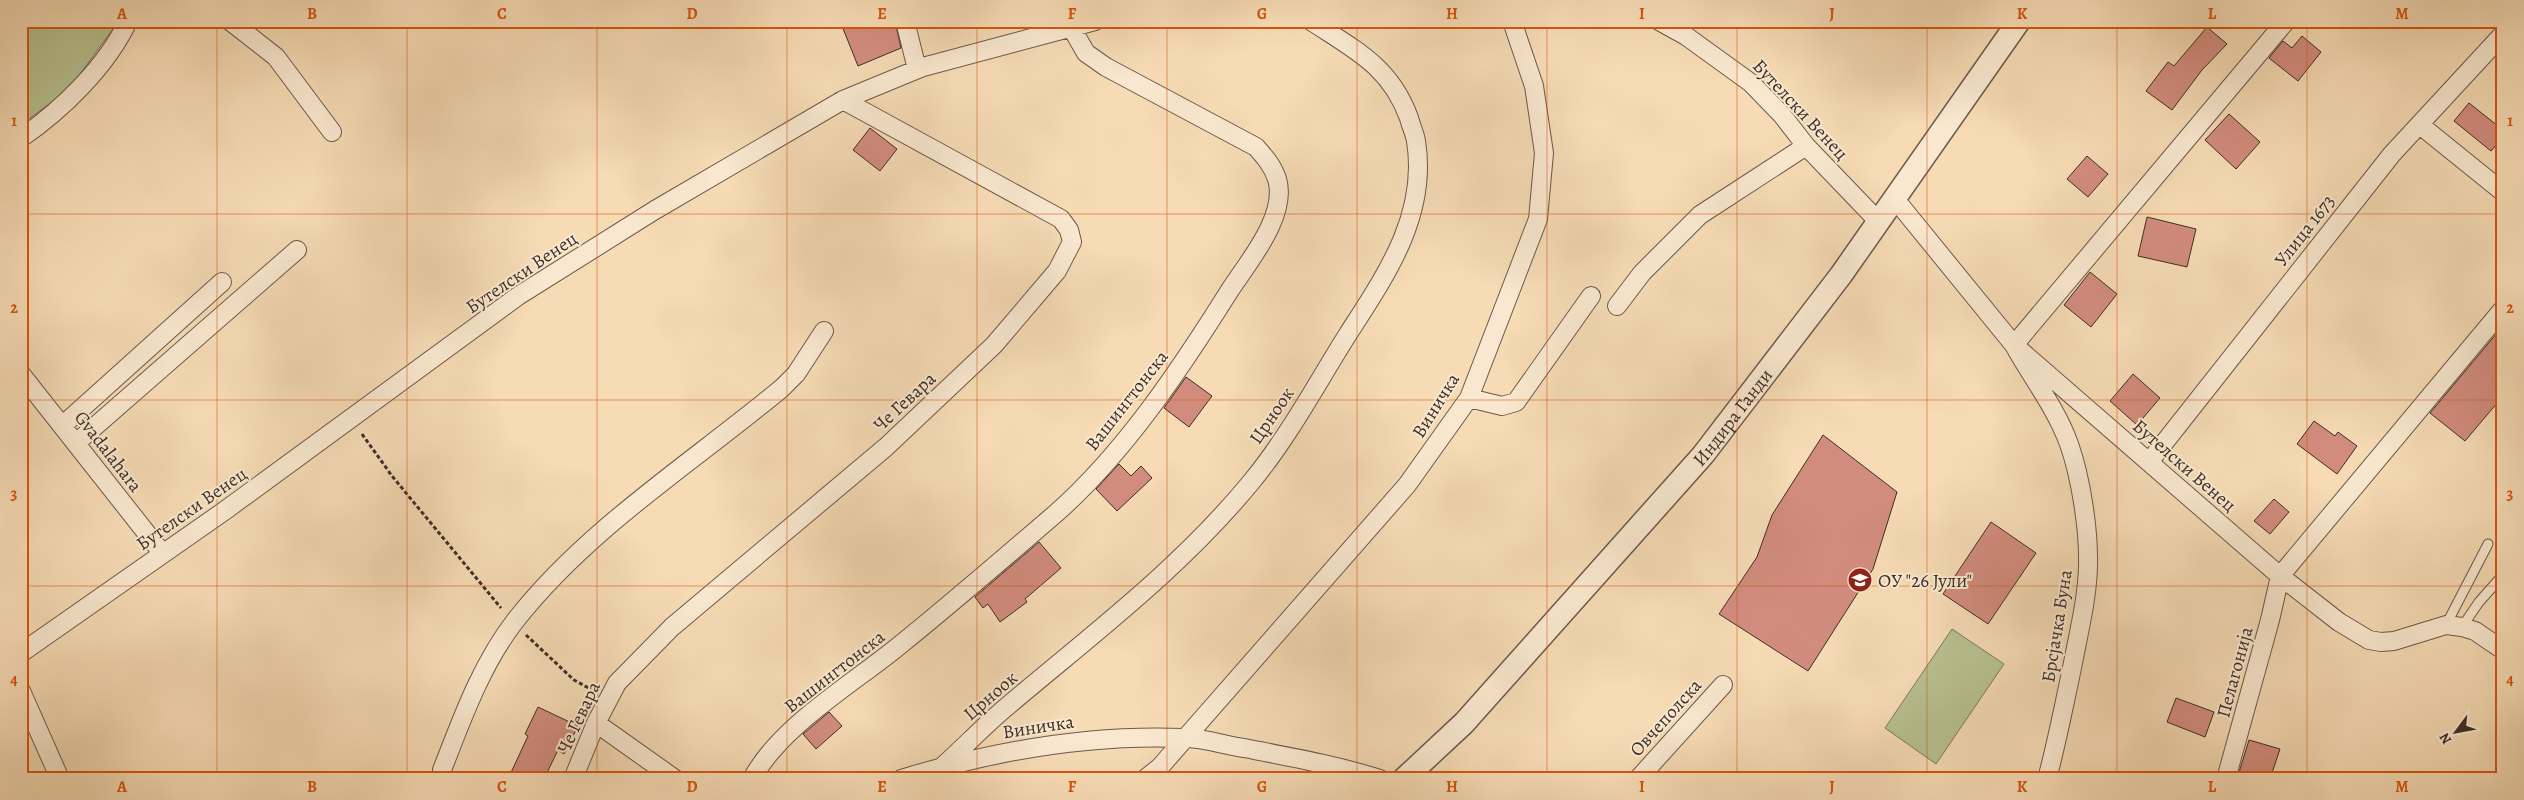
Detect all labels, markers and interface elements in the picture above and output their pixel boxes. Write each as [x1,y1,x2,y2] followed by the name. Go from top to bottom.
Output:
[116,3,128,25] text: A
[307,3,317,25] text: B
[497,3,507,25] text: C
[686,3,698,25] text: D
[877,3,887,25] text: E
[1068,3,1077,25] text: F
[1257,3,1267,25] text: G
[1446,3,1458,25] text: H
[1639,3,1645,25] text: I
[1829,3,1835,25] text: J
[2017,3,2028,25] text: K
[2208,3,2217,25] text: L
[2395,3,2409,25] text: M
[1747,53,1854,166] street label: Бутелски Венец
[11,110,17,132] text: 1
[2507,110,2513,132] text: 1
[2268,189,2341,272] street label: Улица 1673
[461,226,583,320] street label: Бутелски Венец
[10,297,18,319] text: 2
[2506,297,2514,319] text: 2
[1079,345,1175,456] street label: Вашингтонска
[1687,363,1779,472] street label: Индира Ганди
[868,366,942,437] street label: Че Гевара
[1406,368,1466,443] street label: Виничка
[1243,382,1300,449] street label: Црноок
[68,405,148,498] street label: Gvadalahara
[2127,413,2242,518] street label: Бутелски Венец
[131,461,252,557] street label: Бутелски Венец
[11,483,18,505] text: 3
[2507,483,2514,505] text: 3
[1847,567,1873,593] school or university icon: ОУ "26 Јули"
[1878,568,1972,594] place label: ОУ "26 Јули"
[2035,568,2079,684] street label: Брсјачка Буна
[779,624,891,719] street label: Вашингтонска
[2210,624,2260,721] street label: Пелагонија
[958,665,1023,726] street label: Црноок
[10,669,18,691] text: 4
[2506,669,2514,691] text: 4
[1624,673,1708,762] street label: Овчеполска
[551,677,607,758] street label: Че Гевара
[1001,708,1076,745] street label: Виничка
[2432,708,2482,758] north arrow
[2435,729,2456,748] text: N
[116,776,128,798] text: A
[307,776,317,798] text: B
[497,776,507,798] text: C
[686,776,698,798] text: D
[877,776,887,798] text: E
[1068,776,1077,798] text: F
[1257,776,1267,798] text: G
[1446,776,1458,798] text: H
[1639,776,1645,798] text: I
[1829,776,1835,798] text: J
[2017,776,2028,798] text: K
[2208,776,2217,798] text: L
[2395,776,2409,798] text: M

